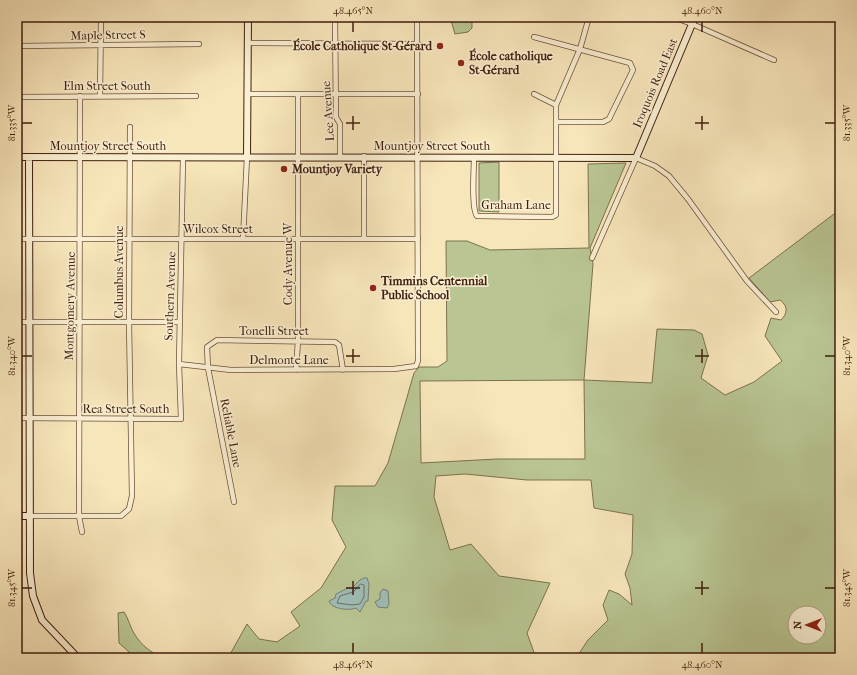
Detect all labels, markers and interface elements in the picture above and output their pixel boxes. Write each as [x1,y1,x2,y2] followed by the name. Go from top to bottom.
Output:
[333,5,373,17] text: 48.465°N
[681,5,723,17] text: 48.460°N
[70,27,146,43] street label: Maple Street S
[630,35,681,130] street label: Iroquois Road East
[293,38,432,54] place label: École Catholique St-Gérard
[435,41,445,51] marker: École Catholique St-Gérard
[469,48,553,77] place label: École catholique St-Gérard
[456,58,466,68] marker: École catholique St-Gérard
[63,79,151,93] street label: Elm Street South
[319,80,337,142] street label: Lee Avenue
[6,104,18,141] text: 81.335°W
[841,104,853,141] text: 81.335°W
[50,139,167,153] street label: Mountjoy Street South
[374,139,491,153] street label: Mountjoy Street South
[291,162,383,177] place label: Mountjoy Variety
[279,164,289,174] marker: Mountjoy Variety
[481,198,551,212] street label: Graham Lane
[281,221,295,305] street label: Cody Avenue W
[182,222,254,236] street label: Wilcox Street
[112,226,126,318] street label: Columbus Avenue
[62,251,78,361] street label: Montgomery Avenue
[161,251,179,341] street label: Southern Avenue
[380,274,488,302] place label: Timmins Centennial Public School
[368,283,378,293] marker: Timmins Centennial Public School
[239,324,310,338] street label: Tonelli Street
[6,335,18,376] text: 81.340°W
[841,335,853,376] text: 81.340°W
[249,353,329,367] street label: Delmonte Lane
[217,397,245,469] street label: Reliable Lane
[83,402,170,416] street label: Rea Street South
[6,568,18,607] text: 81.345°W
[841,568,853,607] text: 81.345°W
[787,605,827,645] north arrow
[791,620,804,629] text: N
[333,659,373,671] text: 48.465°N
[681,659,723,671] text: 48.460°N

